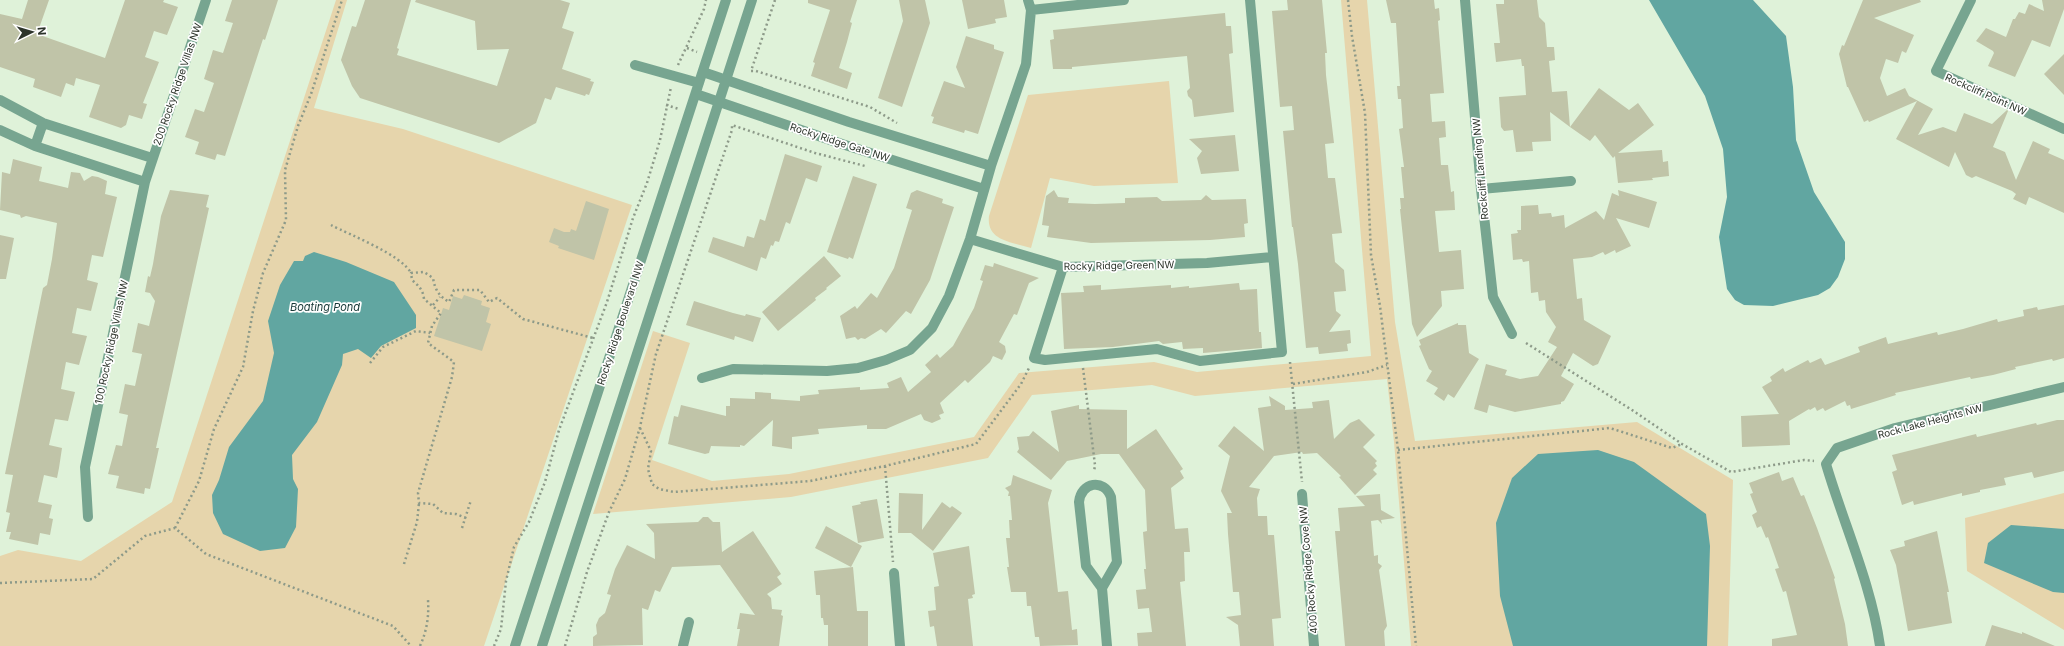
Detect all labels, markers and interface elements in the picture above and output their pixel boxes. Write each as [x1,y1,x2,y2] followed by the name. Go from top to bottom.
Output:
[12,12,52,52] north arrow
[150,21,204,147] street label: 200 Rocky Ridge Villas NW
[35,26,49,36] text: N
[1943,71,2029,117] street label: Rockcliff Point NW
[1470,118,1490,220] street label: Rockcliff Landing NW
[789,120,891,164] street label: Rocky Ridge Gate NW
[1064,258,1174,272] street label: Rocky Ridge Green NW
[594,260,646,386] street label: Rocky Ridge Boulevard NW
[92,279,130,405] street label: 100 Rocky Ridge Villas NW
[290,300,360,314] water label: Boating Pond
[1876,401,1984,441] street label: Rock Lake Heights NW
[1296,506,1320,634] street label: 400 Rocky Ridge Cove NW

